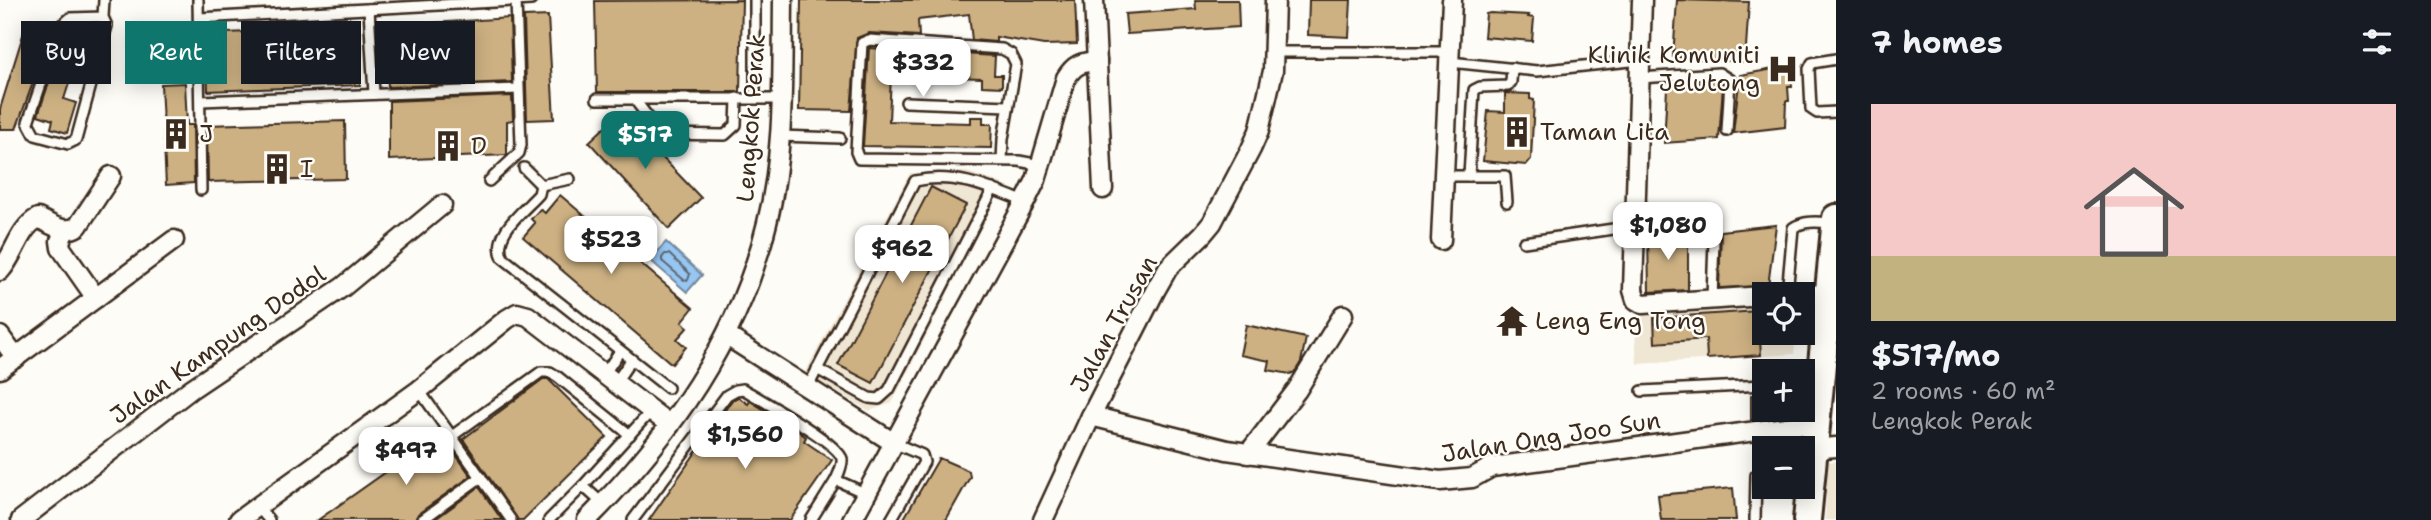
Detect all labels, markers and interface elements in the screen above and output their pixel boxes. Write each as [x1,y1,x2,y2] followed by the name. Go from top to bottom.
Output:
[21,21,111,84] chip: Buy
[125,21,227,84] chip: Rent
[241,21,361,84] chip: Filters
[375,21,475,84] chip: New
[1871,22,2003,63] text: 7 homes
[2358,23,2396,61] icon: filters
[729,33,773,203] street label: Lengkok Perak
[1588,39,1760,99] place label: Klinik Komuniti Jelutong
[882,40,964,99] pin: $332
[892,47,954,77] text: $332
[1766,52,1800,86] hospital icon: Klinik Komuniti Jelutong
[604,111,686,171] pin: $517
[1500,115,1534,149] building icon: Taman Lita
[1540,116,1669,148] place label: Taman Lita
[159,117,193,151] building icon: J
[199,118,213,150] place label: J
[617,119,673,149] text: $517
[431,129,465,163] building icon: D
[471,130,487,162] place label: D
[2071,149,2197,275] icon: home
[260,152,294,186] building icon: I
[300,153,313,185] place label: I
[1611,202,1725,262] pin: $1,080
[1629,210,1707,240] text: $1,080
[570,216,652,276] pin: $523
[580,224,642,254] text: $523
[861,226,943,285] pin: $962
[871,233,933,263] text: $962
[1063,250,1165,398] street label: Jalan Trusan
[104,258,333,431] street label: Jalan Kampung Dodol
[1752,282,1815,499] map controls
[1752,282,1815,345] button: locate
[1495,304,1529,338] temple icon: Leng Eng Tong
[1535,305,1706,337] place label: Leng Eng Tong
[1871,335,2001,376] text: $517/mo
[1752,359,1815,422] button: +
[1871,376,2056,406] text: 2 rooms · 60 m²
[1439,404,1663,470] street label: Jalan Ong Joo Sun
[1871,406,2033,436] text: Lengkok Perak
[688,412,802,471] pin: $1,560
[706,419,784,449] text: $1,560
[365,428,447,487] pin: $497
[375,435,437,465] text: $497
[1752,436,1815,499] button: −

